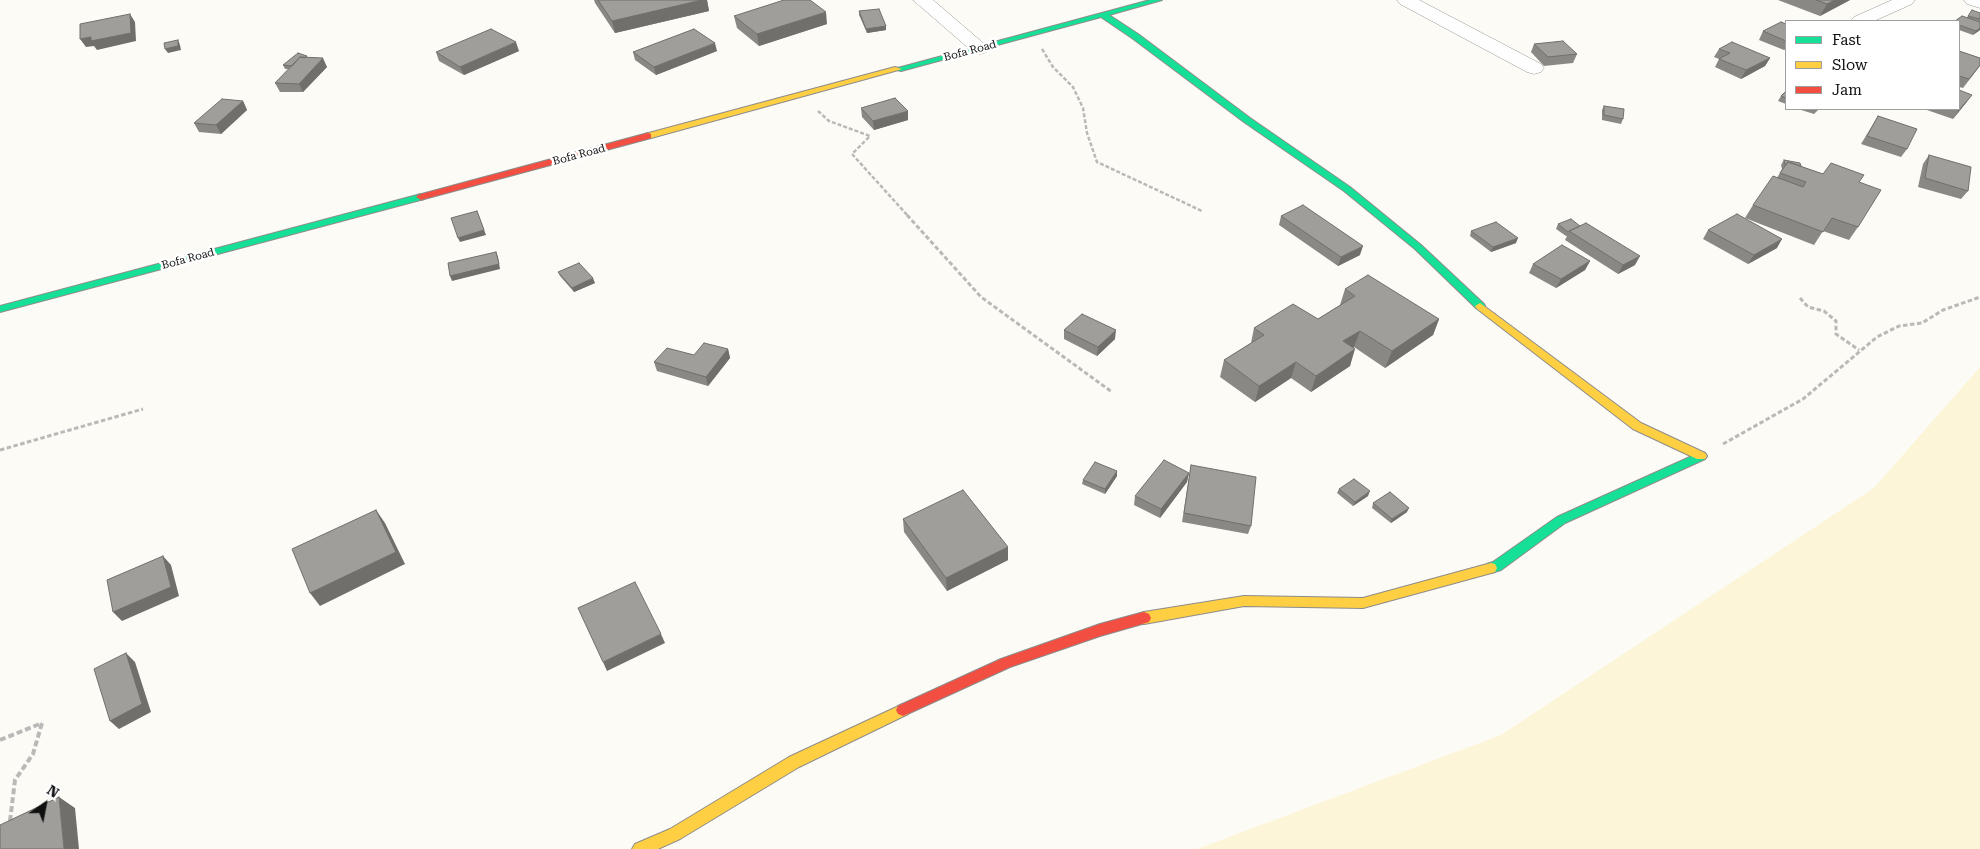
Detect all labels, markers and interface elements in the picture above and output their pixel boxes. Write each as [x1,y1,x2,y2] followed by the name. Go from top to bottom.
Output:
[1785,20,1960,110] legend
[1832,31,1861,49] text: Fast
[942,38,998,64] street label: Bofa Road
[1832,56,1867,74] text: Slow
[1832,81,1862,99] text: Jam
[551,142,607,168] street label: Bofa Road
[160,246,216,272] street label: Bofa Road
[20,779,70,829] north arrow
[44,782,62,801] text: N

